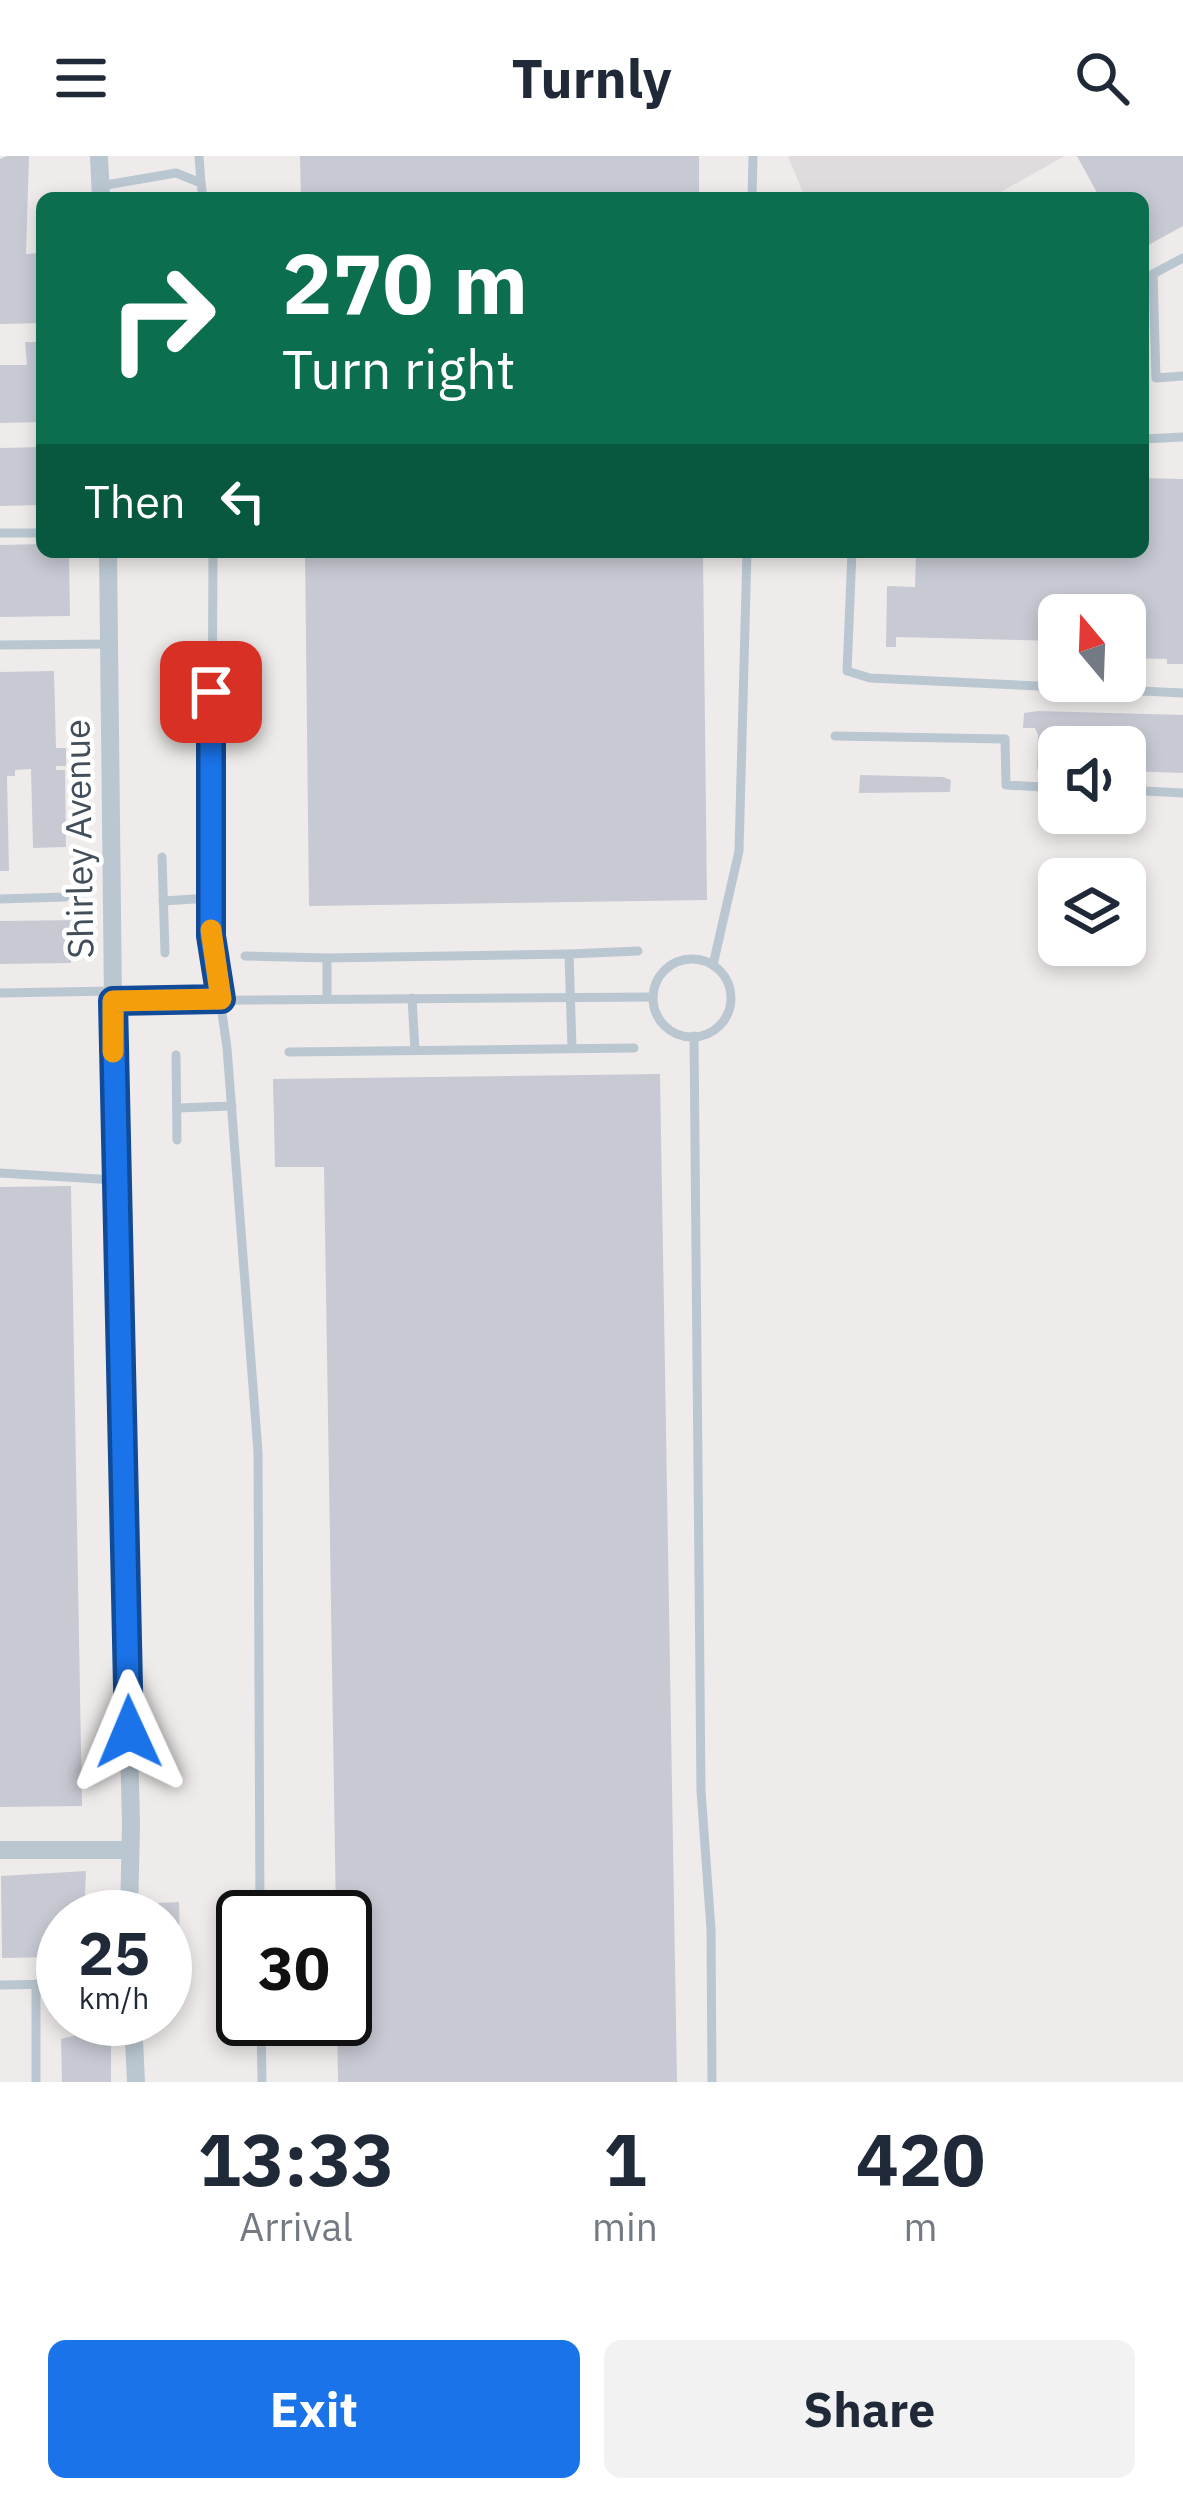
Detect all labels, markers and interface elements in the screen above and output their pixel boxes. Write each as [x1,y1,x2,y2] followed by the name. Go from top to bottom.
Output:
[511,43,672,113] text: Turnly
[48,45,114,111] icon: menu
[1069,45,1135,111] icon: search
[282,228,528,337] text: 270 m
[84,240,240,396] icon: right
[282,334,516,404] text: Turn right
[210,468,276,534] icon: left
[84,472,186,530] text: Then
[1038,594,1146,702] north arrow
[1038,594,1146,966] map controls
[160,641,262,743] pin
[178,659,244,725] icon: arrive
[52,719,104,959] street label: Shirley Avenue
[1038,726,1146,834] button: sound
[1038,858,1146,966] button: layers
[66,1669,192,1795] position arrow
[216,1890,372,2046] speed limit sign: 30
[78,1913,150,1992] text: 25
[79,1978,149,2017] text: km/h
[198,2112,394,2206] text: 13:33
[603,2112,647,2206] text: 1
[856,2112,985,2206] text: 420
[239,2201,353,2252] text: Arrival
[592,2201,658,2252] text: min
[903,2201,938,2252] text: m
[48,2340,580,2478] button: Exit
[604,2340,1135,2478] button: Share

